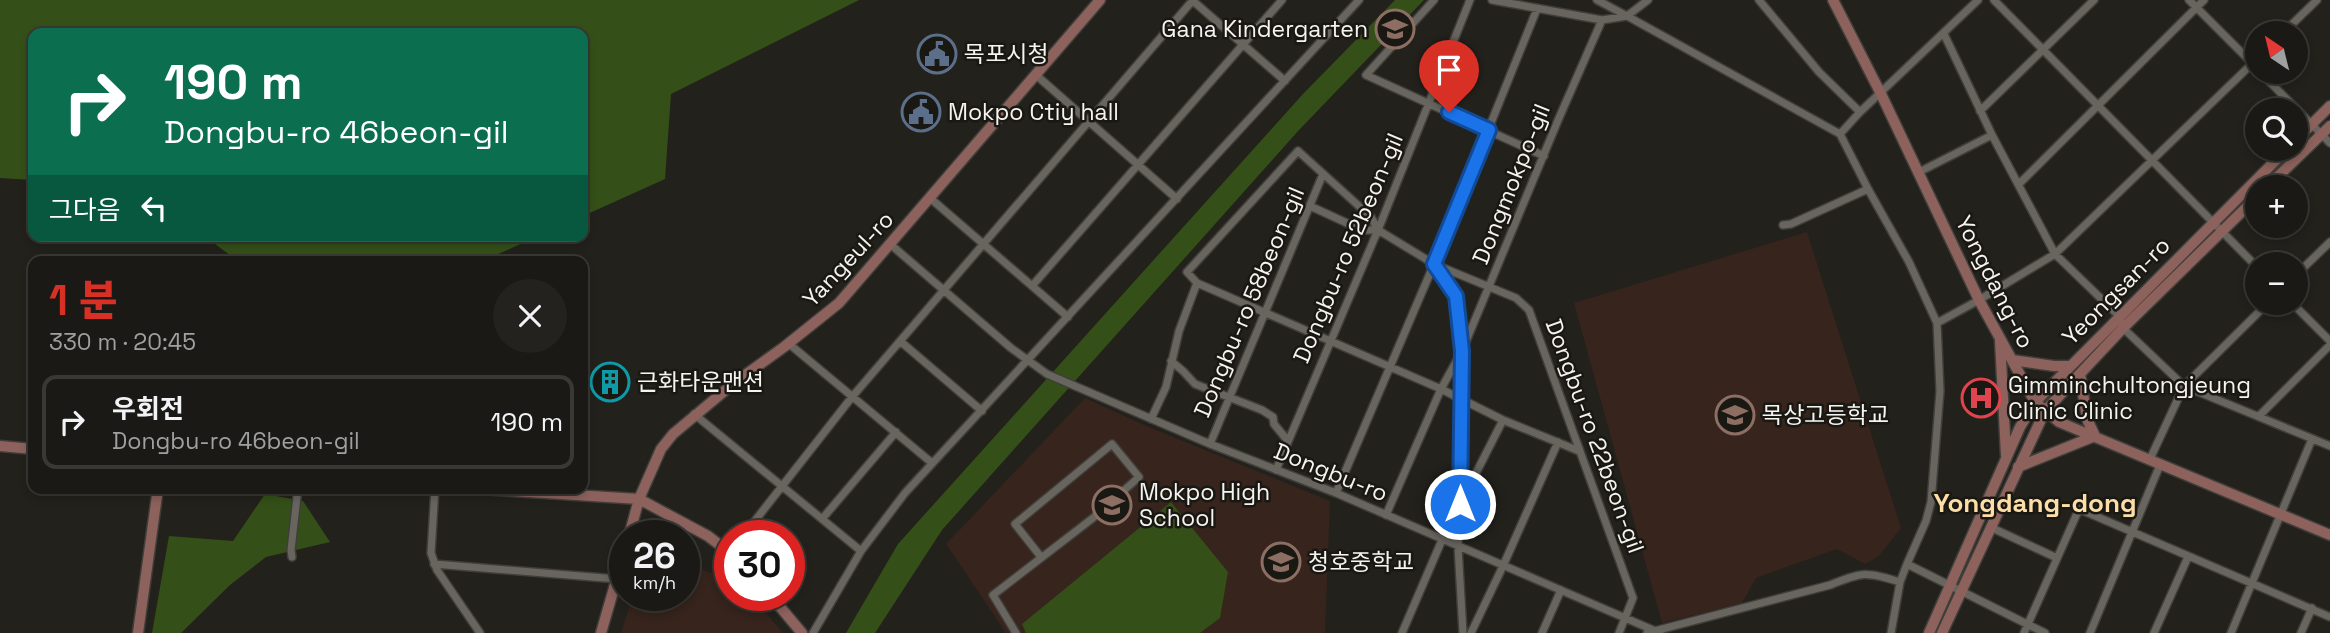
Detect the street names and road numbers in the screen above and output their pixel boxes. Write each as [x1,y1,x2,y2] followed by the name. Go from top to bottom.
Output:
[1465,99,1557,269] street label: Dongmokpo-gil
[1286,129,1410,367] street label: Dongbu-ro 52beon-gil
[1187,182,1311,422] street label: Dongbu-ro 58beon-gil
[796,205,900,313] street label: Yangeul-ro
[1949,211,2041,353] street label: Yongdang-ro
[2056,231,2176,351] street label: Yeongsan-ro
[1539,315,1651,557] street label: Dongbu-ro 22beon-gil
[1270,436,1392,508] street label: Dongbu-ro

